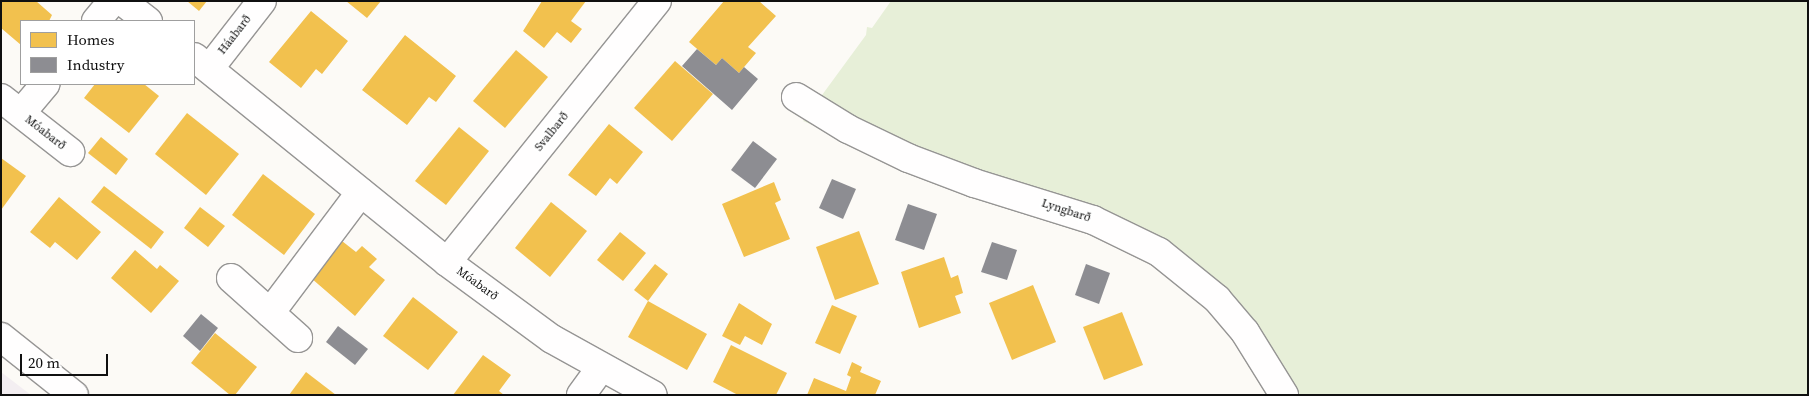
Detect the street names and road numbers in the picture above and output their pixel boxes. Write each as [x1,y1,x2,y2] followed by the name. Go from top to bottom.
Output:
[215,12,255,58] street label: Háabarð
[532,110,572,154] street label: Svalbarð
[22,113,68,153] street label: Móabarð
[1040,196,1092,226] street label: Lyngbarð
[453,264,501,304] street label: Móabarð

